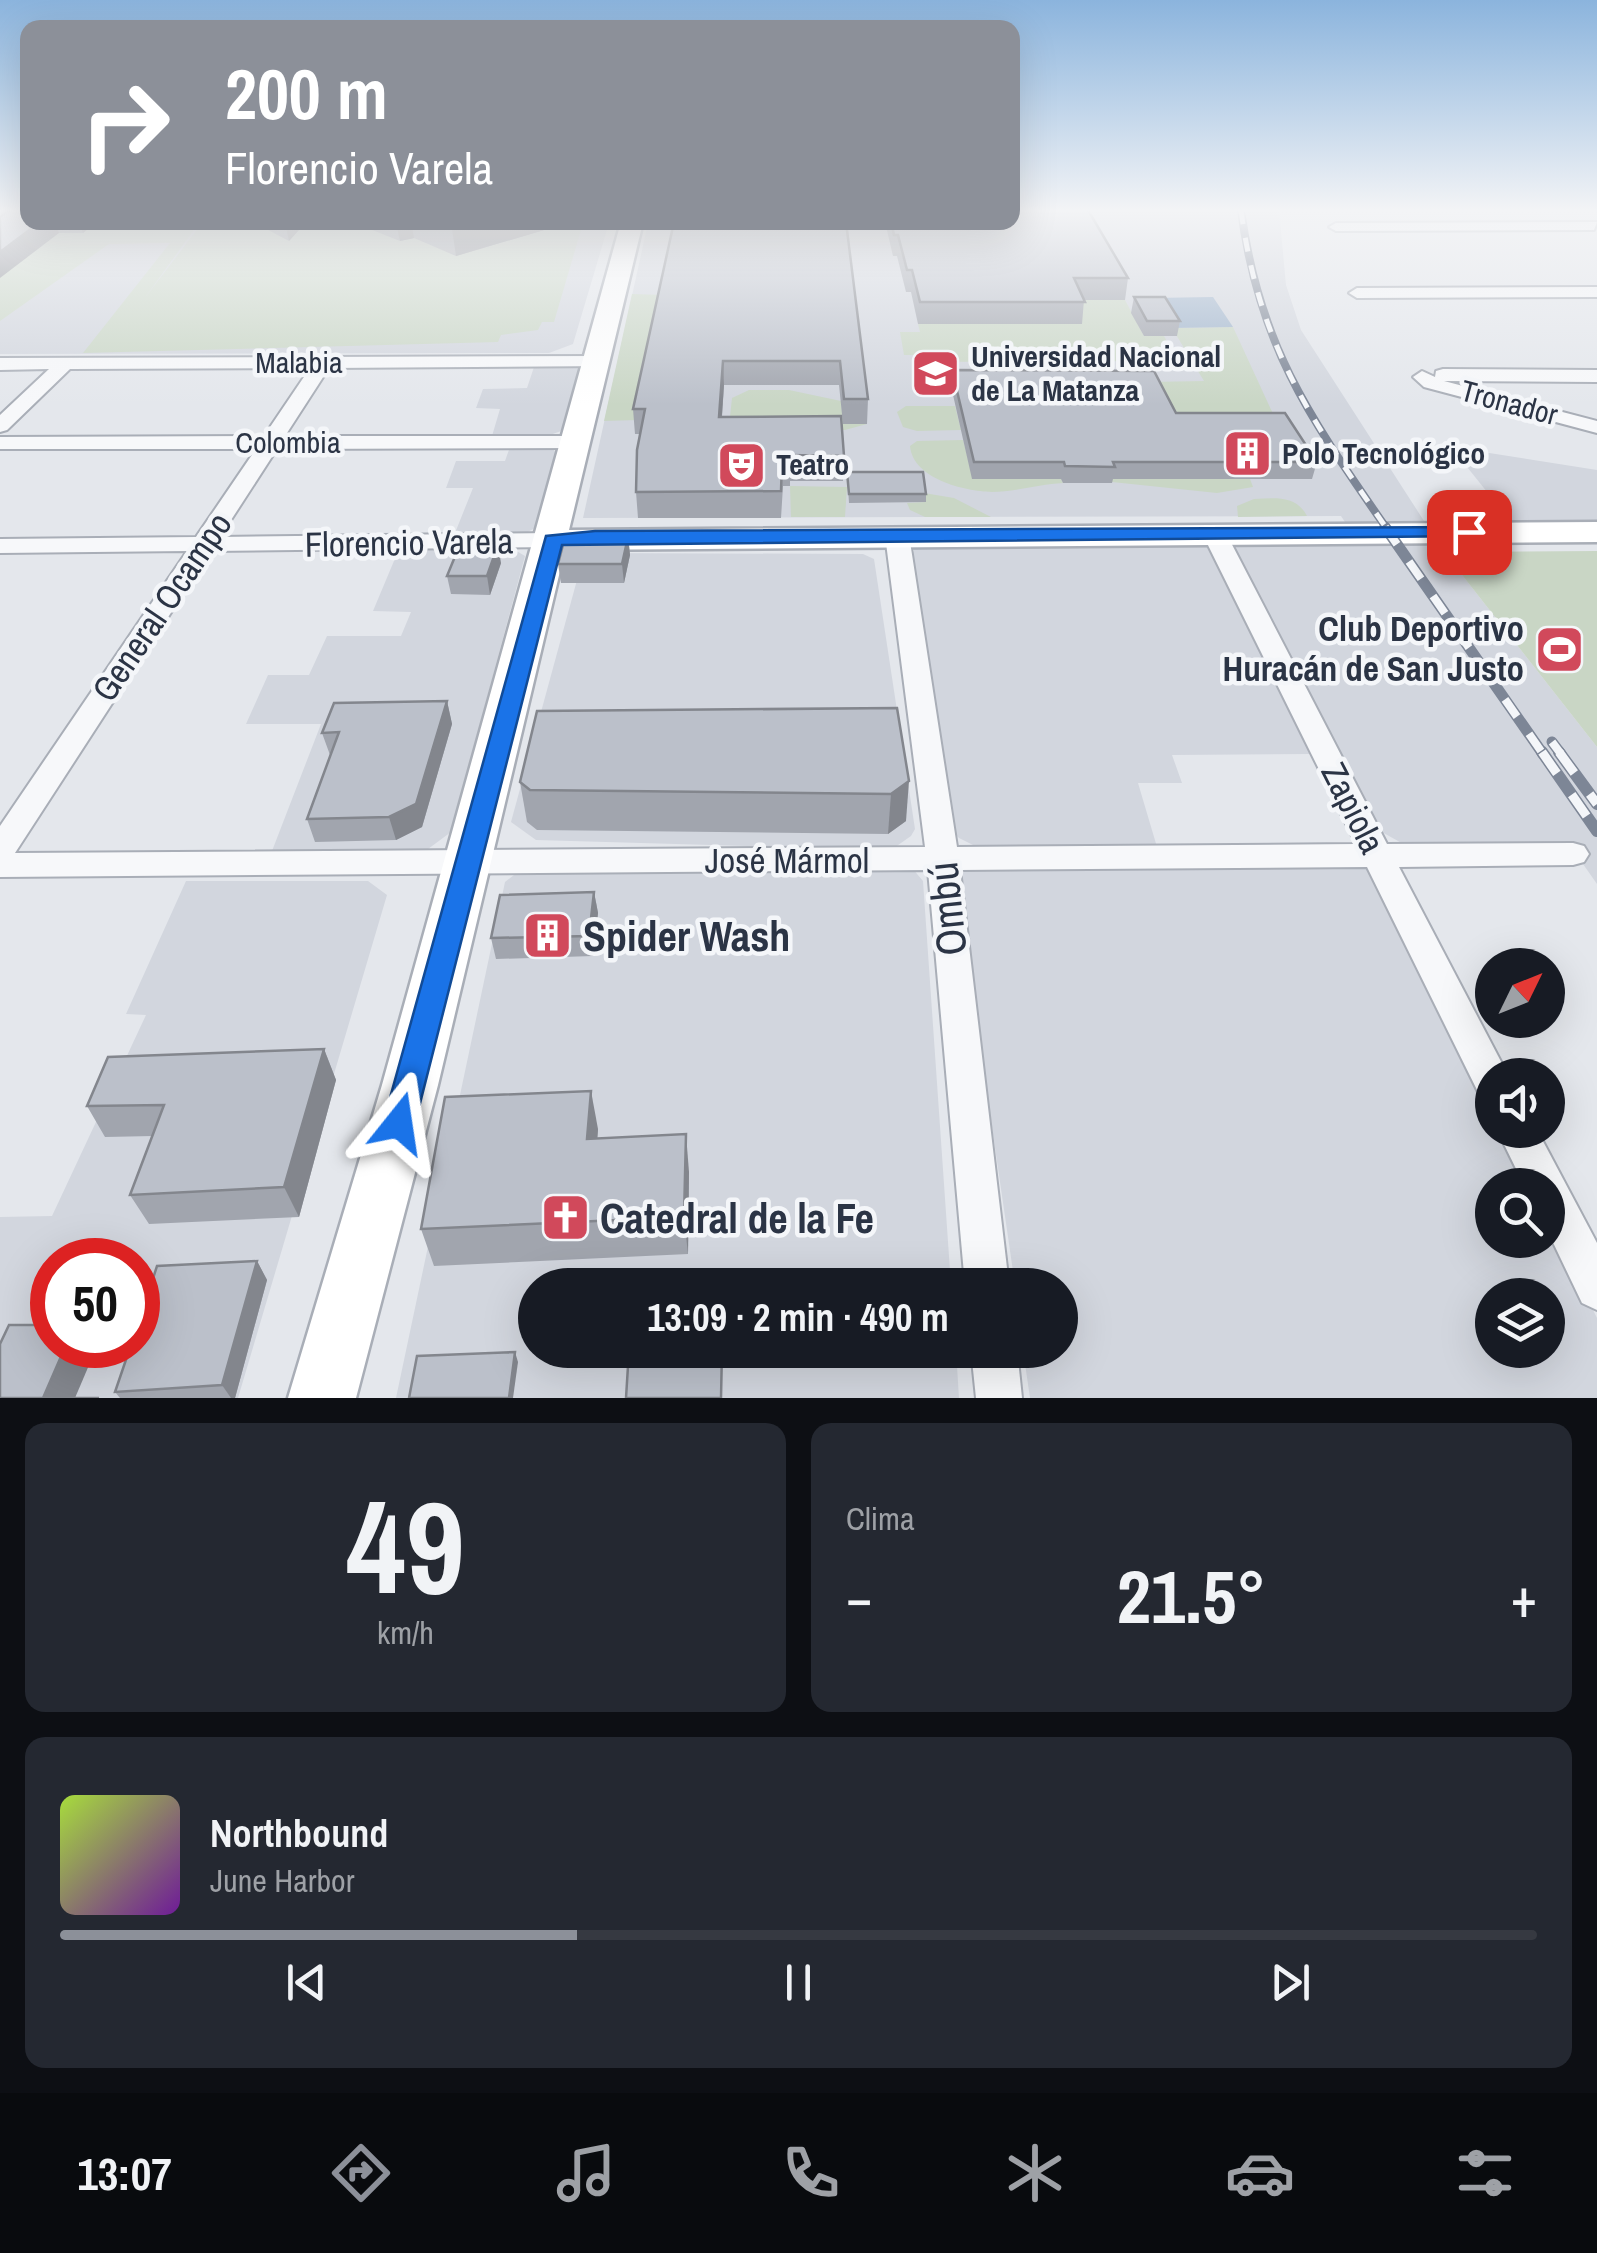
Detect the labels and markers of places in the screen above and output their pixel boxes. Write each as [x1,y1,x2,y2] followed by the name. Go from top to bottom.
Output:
[971,336,1221,410] place label: Universidad Nacional de La Matanza
[910,348,962,400] school or university icon: Universidad Nacional de La Matanza
[1221,428,1273,480] building icon: Polo Tecnológico
[1282,433,1485,473] place label: Polo Tecnológico
[715,439,767,491] theatre icon: Teatro
[776,444,849,484] place label: Teatro
[1427,490,1512,575] pin
[1223,605,1524,692] place label: Club Deportivo Huracán de San Justo
[1533,623,1585,675] sports icon: Club Deportivo Huracán de San Justo
[583,908,790,964] place label: Spider Wash
[522,910,574,962] building icon: Spider Wash
[600,1190,874,1246] place label: Catedral de la Fe
[539,1192,591,1244] church icon: Catedral de la Fe

